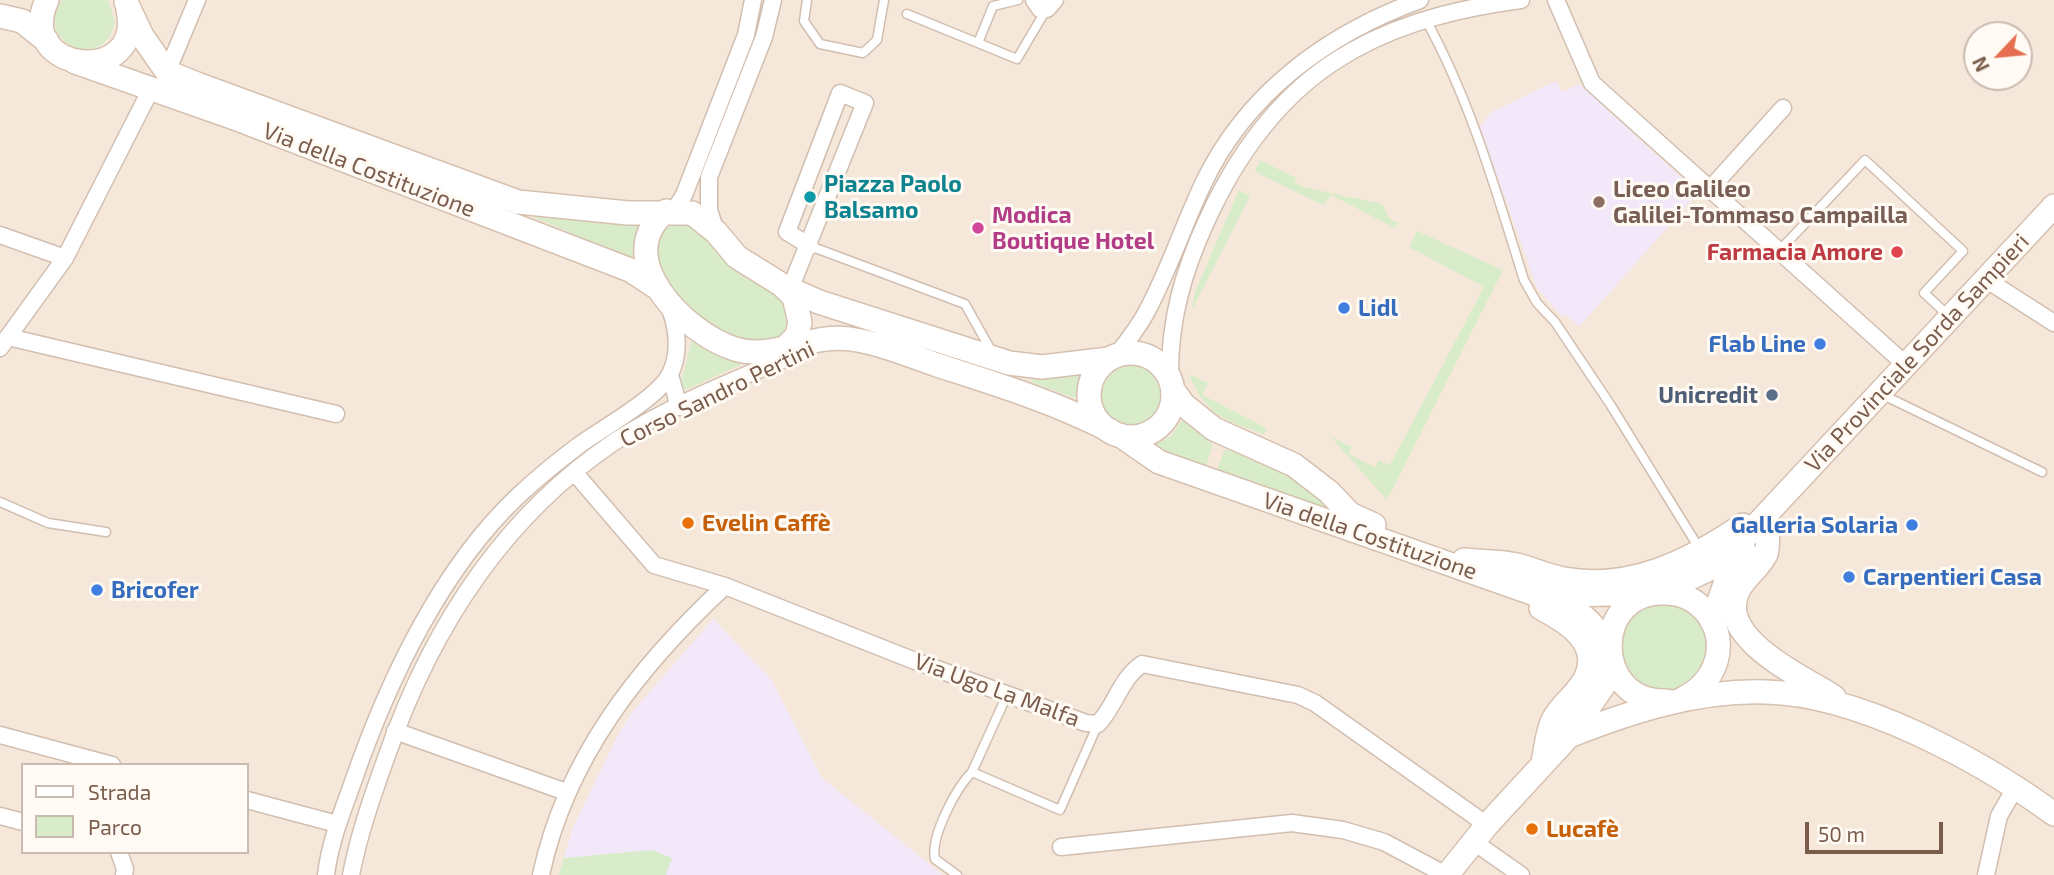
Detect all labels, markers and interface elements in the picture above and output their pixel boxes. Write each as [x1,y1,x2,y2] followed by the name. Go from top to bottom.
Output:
[1963,21,2033,91] north arrow
[1967,53,1994,76] text: N
[259,117,479,223] street label: Via della Costituzione
[824,170,962,224] place label: Piazza Paolo Balsamo
[1613,175,1908,229] place label: Liceo Galileo Galilei-Tommaso Campailla
[802,189,818,205] marker: Piazza Paolo Balsamo
[1591,194,1607,210] marker: Liceo Galileo Galilei-Tommaso Campailla
[992,201,1154,255] place label: Modica Boutique Hotel
[970,220,986,236] marker: Modica Boutique Hotel
[1799,228,2035,478] street label: Via Provinciale Sorda Sampieri
[1707,238,1883,266] place label: Farmacia Amore
[1889,244,1905,260] marker: Farmacia Amore
[1358,294,1398,322] place label: Lidl
[1336,300,1352,316] marker: Lidl
[1708,330,1806,358] place label: Flab Line
[615,335,819,453] street label: Corso Sandro Pertini
[1812,336,1828,352] marker: Flab Line
[1658,381,1758,409] place label: Unicredit
[1764,387,1780,403] marker: Unicredit
[1259,486,1481,586] street label: Via della Costituzione
[702,509,831,537] place label: Evelin Caffè
[1731,511,1898,539] place label: Galleria Solaria
[680,515,696,531] marker: Evelin Caffè
[1904,517,1920,533] marker: Galleria Solaria
[1863,563,2042,591] place label: Carpentieri Casa
[1841,569,1857,585] marker: Carpentieri Casa
[111,576,199,604] place label: Bricofer
[89,582,105,598] marker: Bricofer
[910,647,1084,733] street label: Via Ugo La Malfa
[21,763,248,854] legend
[88,779,151,804] text: Strada
[1809,808,1947,852] scale bar
[88,814,142,839] text: Parco
[1546,815,1619,843] place label: Lucafè
[1524,821,1540,837] marker: Lucafè
[1818,821,1865,846] text: 50 m

